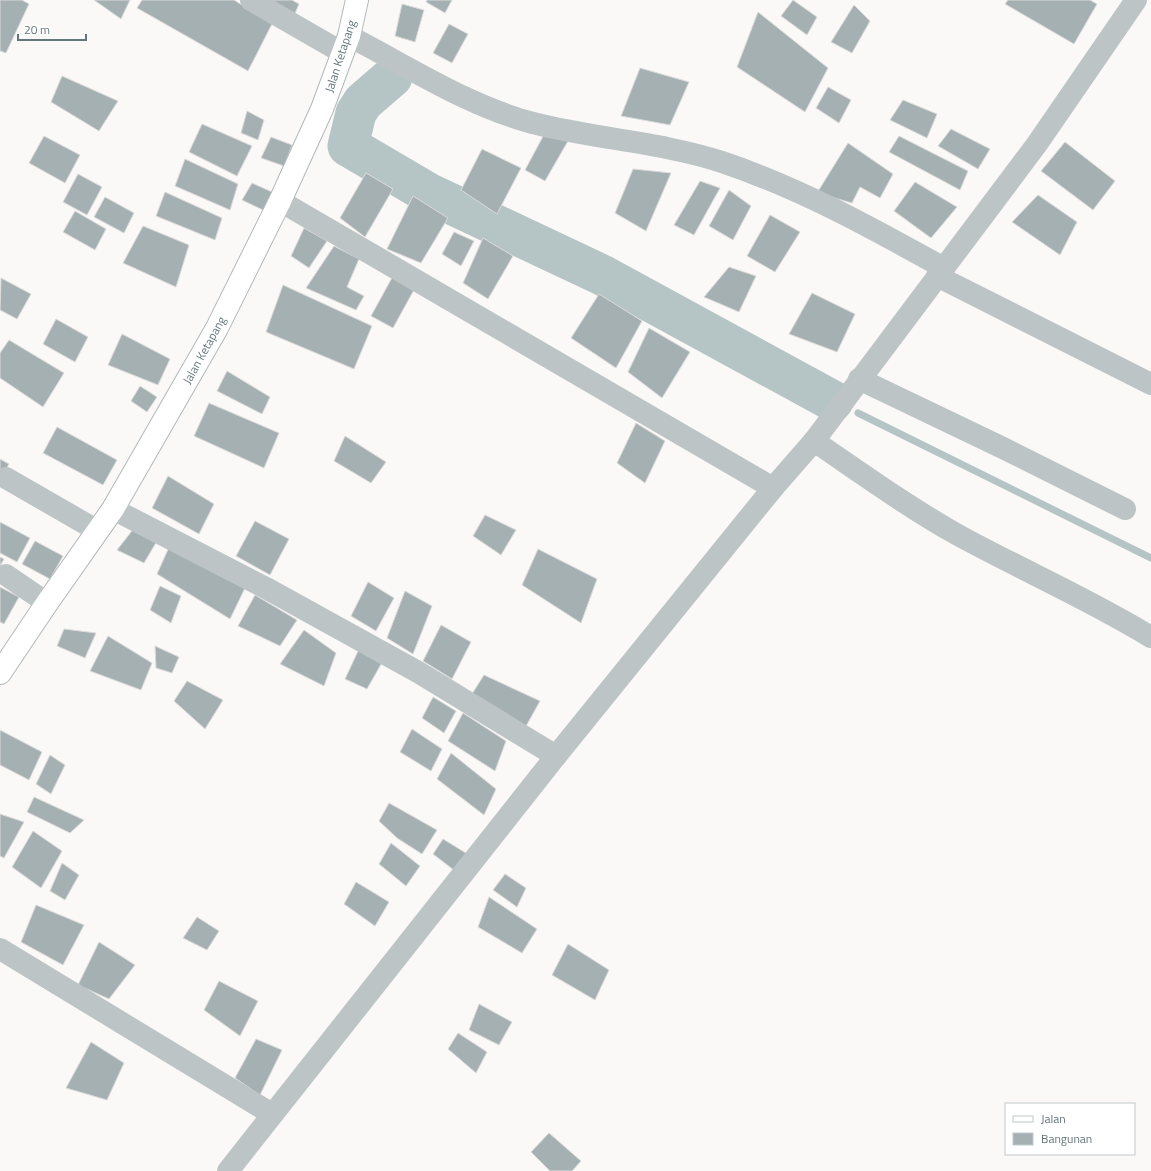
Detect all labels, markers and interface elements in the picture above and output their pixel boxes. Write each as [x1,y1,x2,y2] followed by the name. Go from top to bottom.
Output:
[18,16,86,42] scale bar
[319,17,361,95] street label: Jalan Ketapang
[24,20,50,39] text: 20 m
[177,313,231,387] street label: Jalan Ketapang
[1005,1103,1135,1155] legend
[1041,1109,1066,1128] text: Jalan
[1041,1129,1092,1148] text: Bangunan

